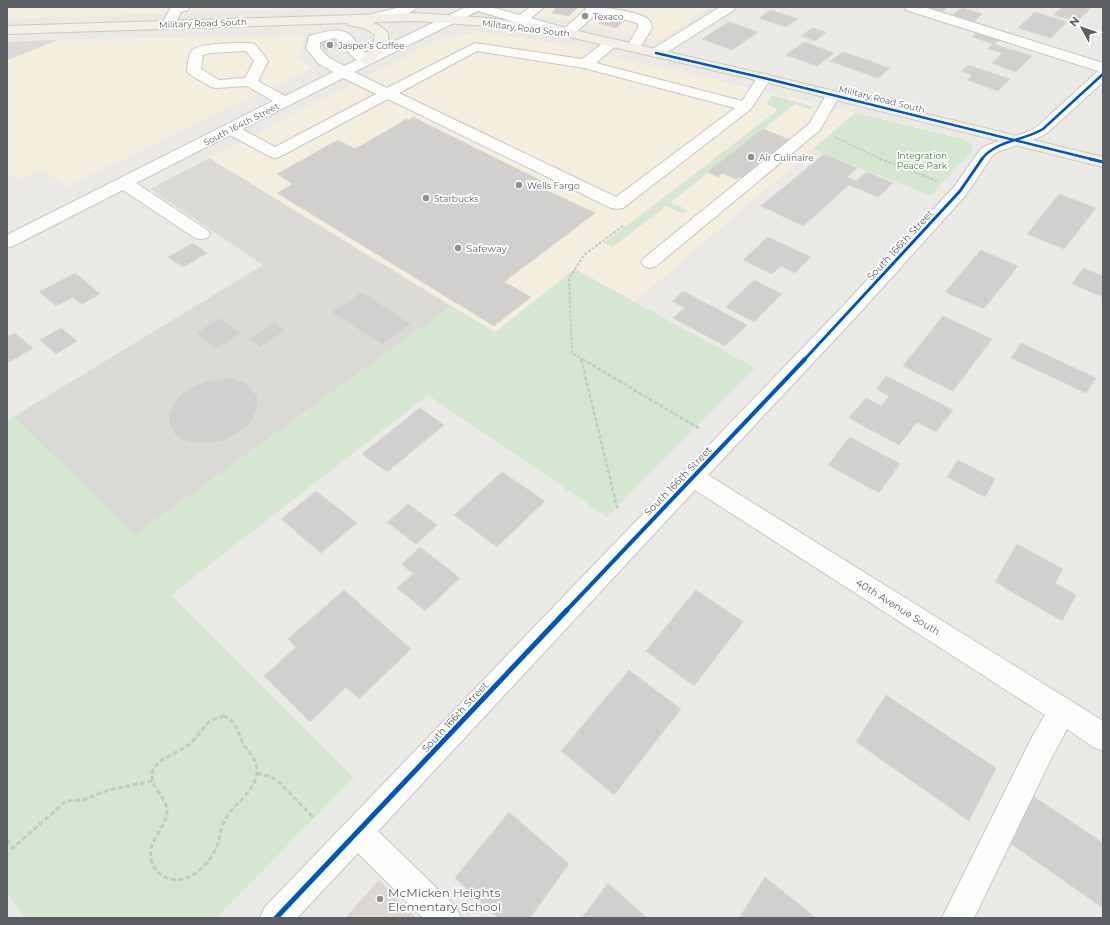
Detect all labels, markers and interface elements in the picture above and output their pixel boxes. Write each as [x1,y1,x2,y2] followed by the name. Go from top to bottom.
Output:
[1062,8,1102,48] north arrow
[580,11,590,21] marker: Texaco
[593,11,624,22] place label: Texaco
[1066,14,1083,29] text: N
[159,16,247,30] street label: Military Road South
[482,17,570,39] street label: Military Road South
[325,40,335,50] marker: Jasper's Coffee
[337,40,405,51] place label: Jasper's Coffee
[838,83,926,115] street label: Military Road South
[201,100,281,148] street label: South 164th Street
[897,150,948,171] park label: Integration Peace Park
[746,152,756,162] marker: Air Culinaire
[759,152,814,163] place label: Air Culinaire
[514,180,524,190] marker: Wells Fargo
[527,180,580,191] place label: Wells Fargo
[421,193,431,203] marker: Starbucks
[434,193,479,204] place label: Starbucks
[864,207,936,283] street label: South 166th Street
[466,242,508,255] place label: Safeway
[453,243,463,253] marker: Safeway
[641,443,715,519] street label: South 166th Street
[853,576,943,638] street label: 40th Avenue South
[419,679,491,755] street label: South 166th Street
[388,885,501,914] place label: McMicken Heights Elementary School
[375,894,385,904] marker: McMicken Heights Elementary School

